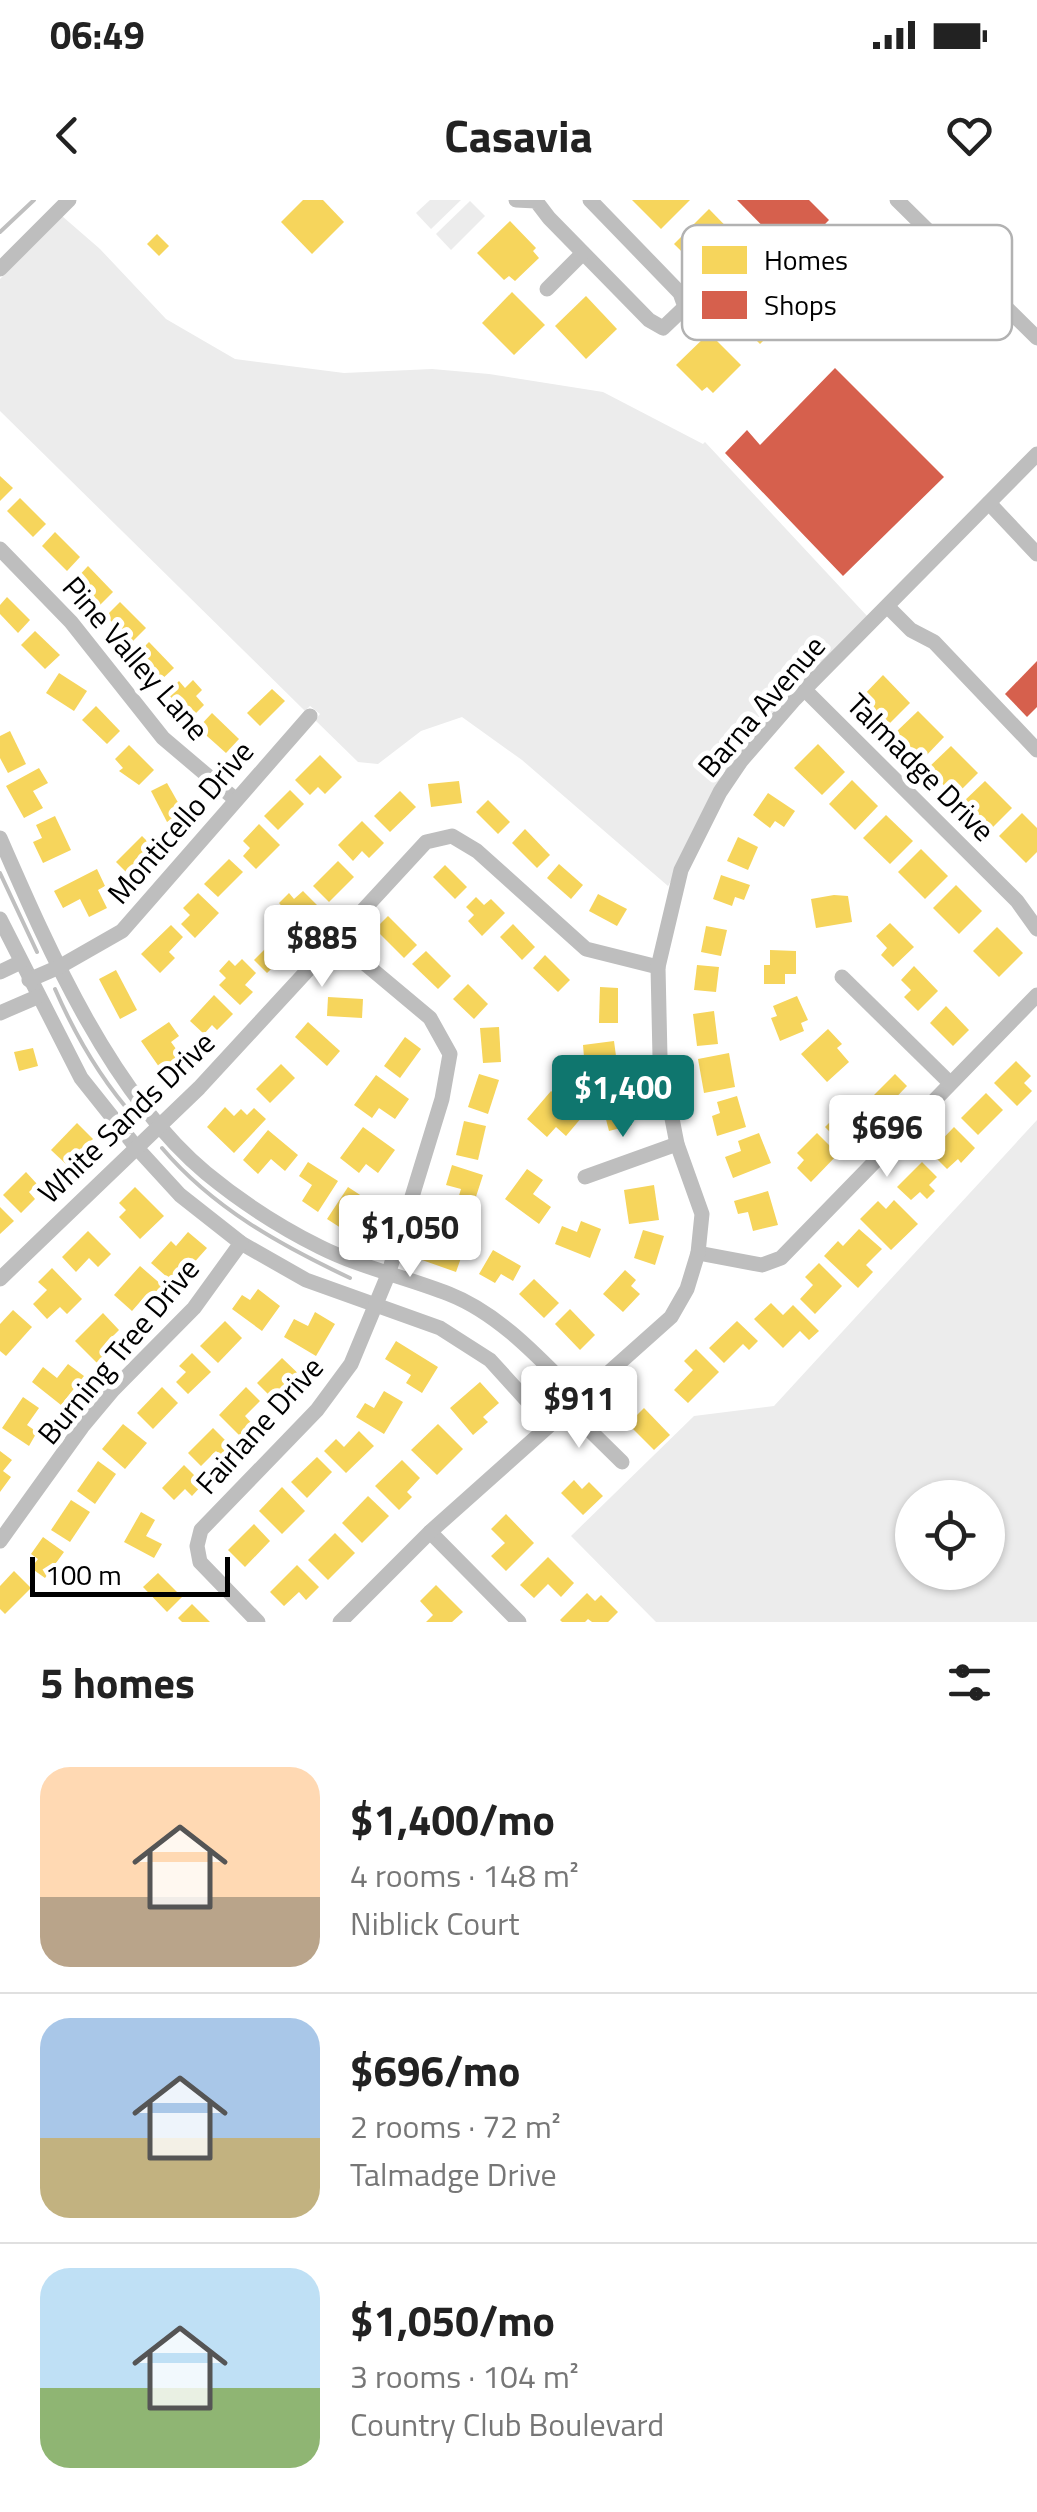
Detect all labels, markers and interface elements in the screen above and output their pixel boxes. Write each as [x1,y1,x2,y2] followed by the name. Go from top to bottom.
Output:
[50,6,145,64] text: 06:49
[444,101,593,169] text: Casavia
[40,108,95,163] icon: back
[942,108,997,163] icon: heart
[682,225,1012,340] legend
[764,238,848,281] text: Homes
[764,283,837,326] text: Shops
[52,566,220,750] street label: Pine Valley Lane
[686,625,836,787] street label: Barna Avenue
[836,682,1006,852] street label: Talmadge Drive
[96,730,264,914] street label: Monticello Drive
[263,905,381,990] pin: $885
[286,913,358,961] text: $885
[27,1020,225,1214] street label: White Sands Drive
[542,1055,704,1140] pin: $1,400
[574,1063,672,1111] text: $1,400
[828,1095,946,1180] pin: $696
[851,1103,923,1151] text: $696
[329,1195,491,1280] pin: $1,050
[361,1203,459,1251] text: $1,050
[26,1248,210,1454] street label: Burning Tree Drive
[184,1346,334,1504] street label: Fairlane Drive
[520,1366,638,1451] pin: $911
[543,1374,615,1422] text: $911
[895,1480,1005,1590] map controls
[895,1480,1005,1590] button: locate
[30,1552,230,1596] scale bar
[45,1553,122,1596] text: 100 m
[40,1650,195,1714] text: 5 homes
[942,1655,997,1710] icon: filters
[350,1787,555,1851] text: $1,400/mo
[120,1807,240,1927] icon: home
[350,1851,579,1899] text: 4 rooms · 148 m²
[350,1899,519,1947] text: Niblick Court
[350,2038,520,2102] text: $696/mo
[120,2058,240,2178] icon: home
[350,2102,561,2150] text: 2 rooms · 72 m²
[350,2150,557,2198] text: Talmadge Drive
[350,2288,555,2352] text: $1,050/mo
[120,2308,240,2428] icon: home
[350,2352,579,2400] text: 3 rooms · 104 m²
[350,2400,664,2448] text: Country Club Boulevard

